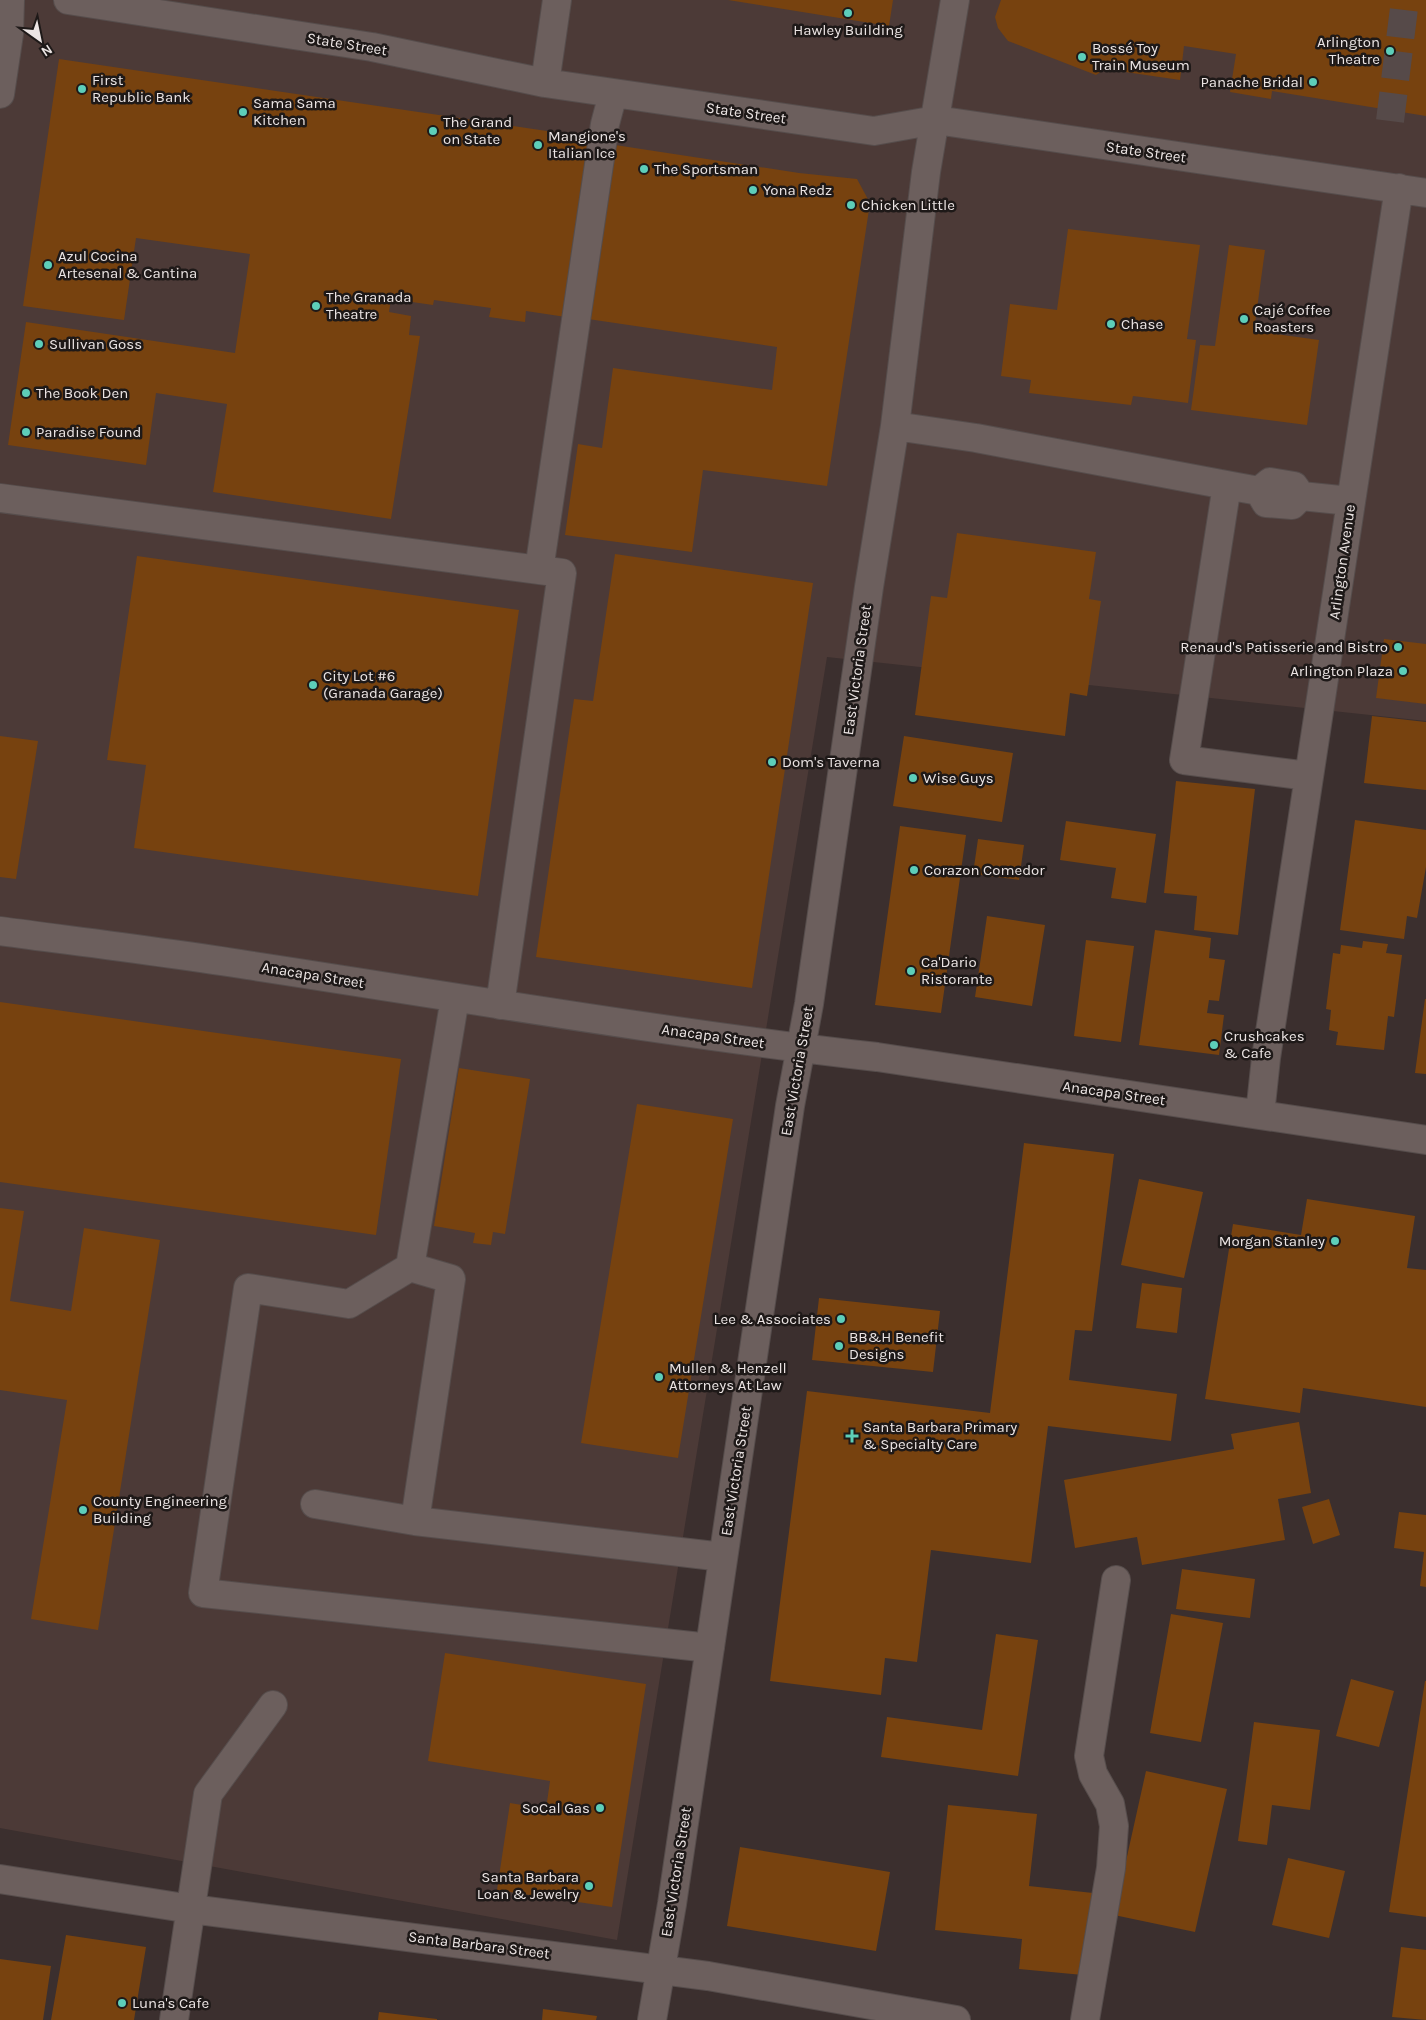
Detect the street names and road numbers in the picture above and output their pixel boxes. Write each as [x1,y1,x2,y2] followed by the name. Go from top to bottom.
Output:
[306,29,389,59] street label: State Street
[705,98,788,128] street label: State Street
[1105,137,1188,167] street label: State Street
[1325,503,1359,621] street label: Arlington Avenue
[839,603,875,736] street label: East Victoria Street
[260,958,366,992] street label: Anacapa Street
[777,1005,817,1137] street label: East Victoria Street
[660,1020,766,1052] street label: Anacapa Street
[1061,1077,1167,1109] street label: Anacapa Street
[717,1404,755,1537] street label: East Victoria Street
[657,1805,695,1938] street label: East Victoria Street
[407,1927,551,1963] street label: Santa Barbara Street

